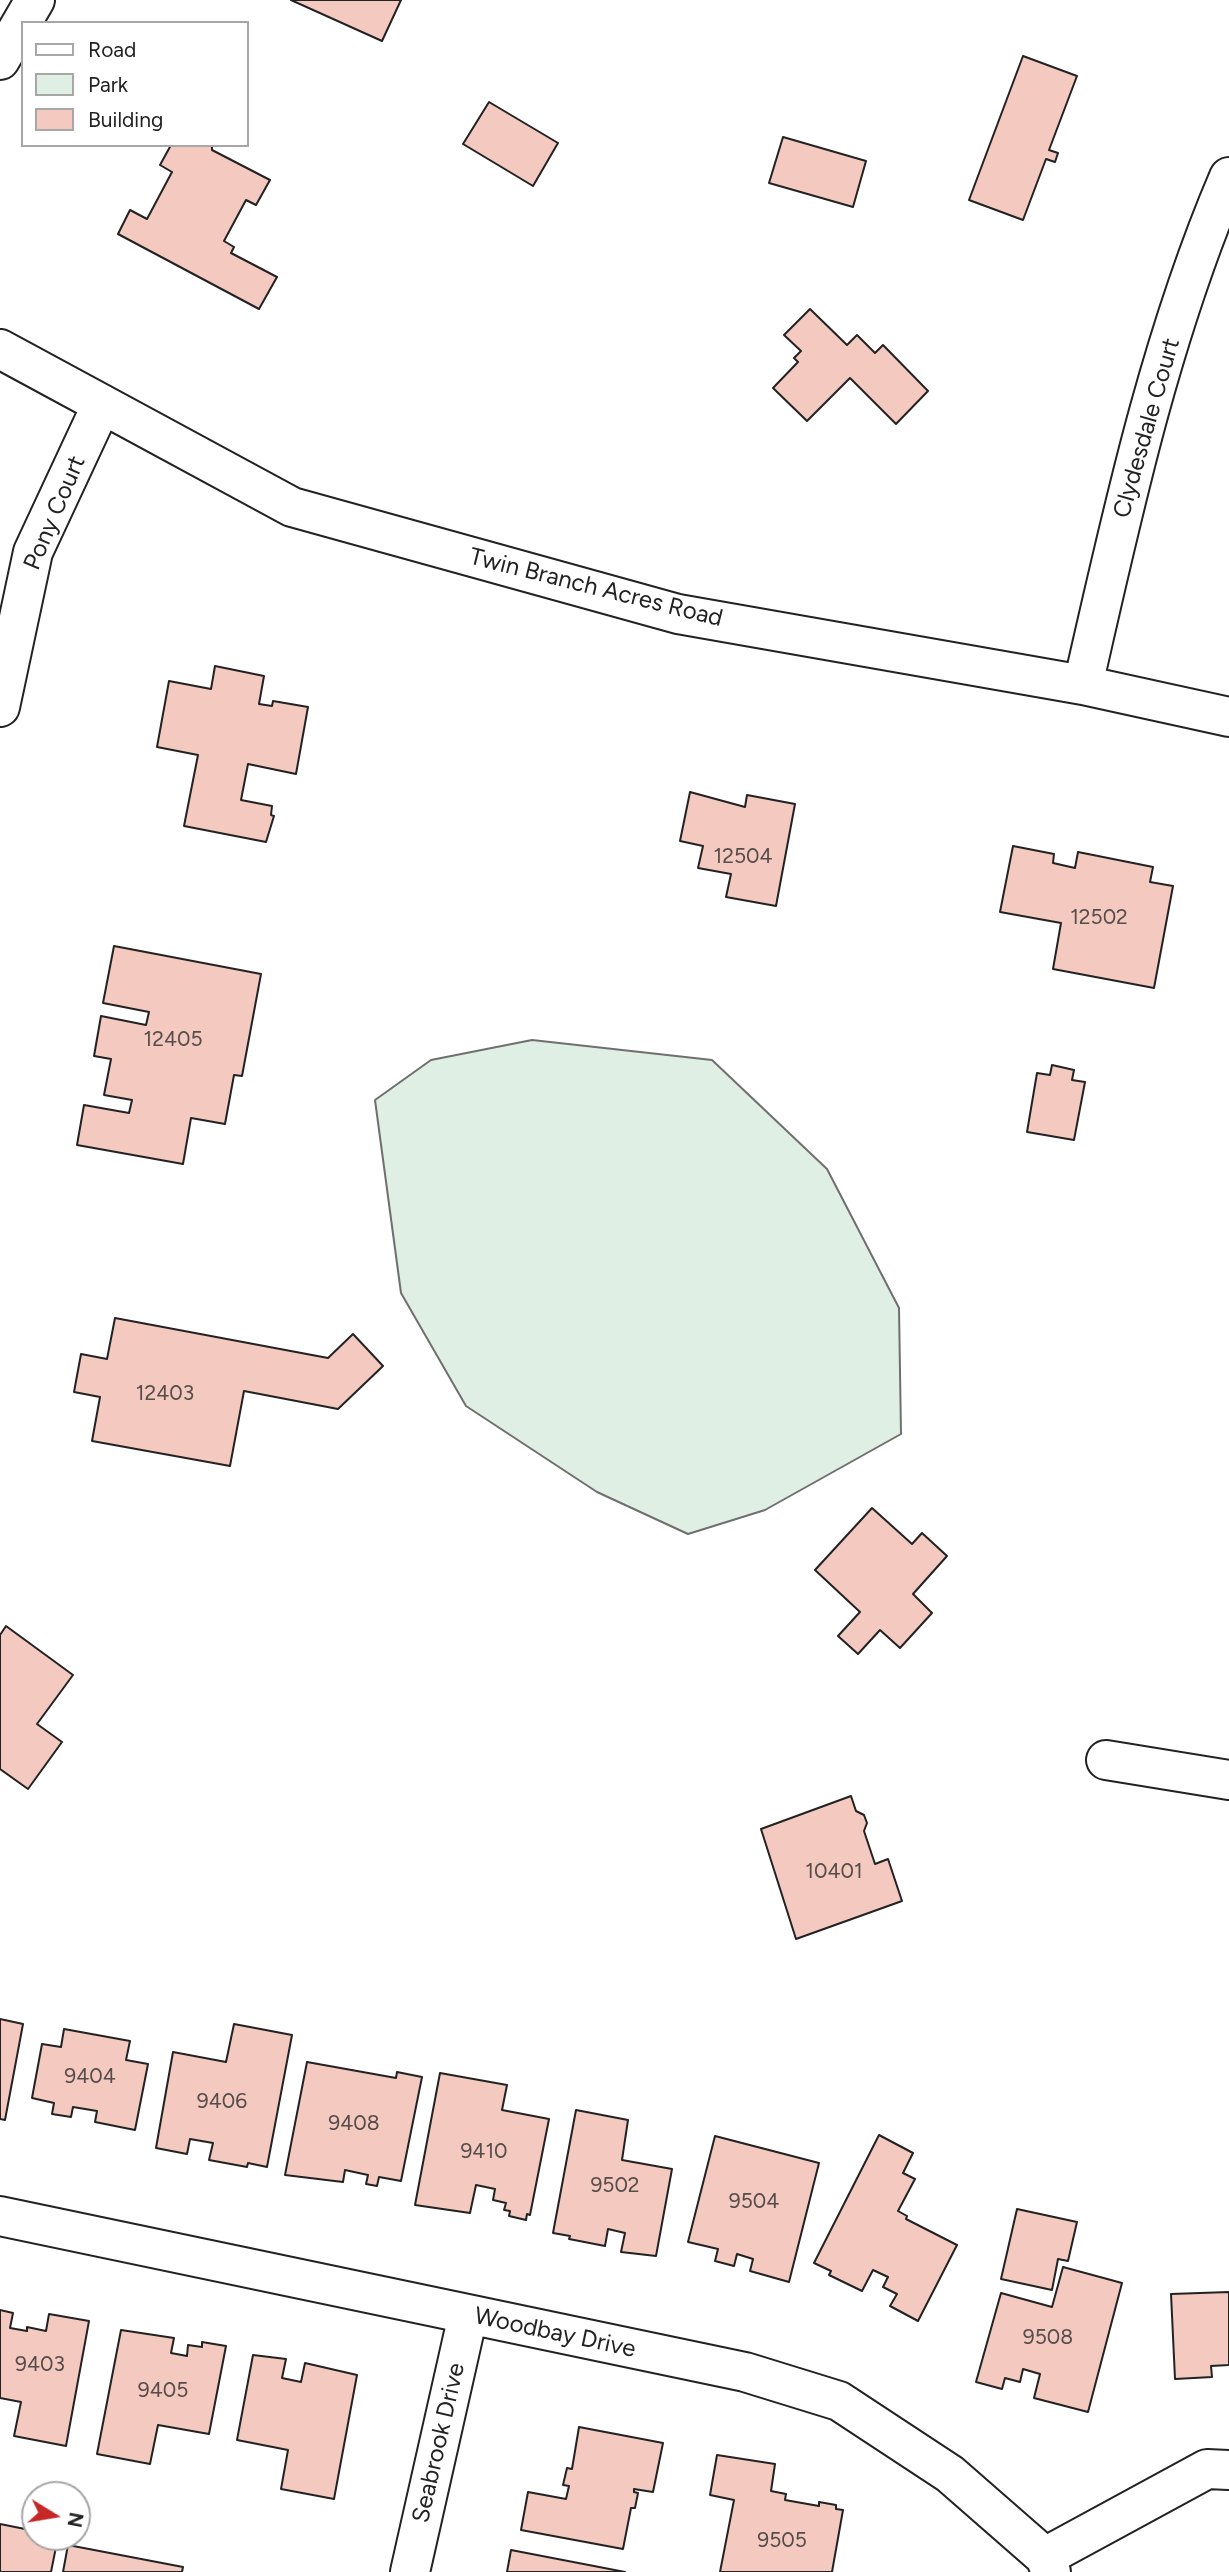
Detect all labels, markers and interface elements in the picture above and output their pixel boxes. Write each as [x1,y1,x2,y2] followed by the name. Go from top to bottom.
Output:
[21,21,248,147] legend
[88,37,136,62] text: Road
[88,72,128,97] text: Park
[88,107,163,132] text: Building
[1108,335,1186,521] street label: Clydesdale Court
[18,452,92,574] street label: Pony Court
[466,543,726,633] street label: Twin Branch Acres Road
[714,844,772,870] house number: 12504
[1070,905,1128,931] house number: 12502
[144,1027,202,1053] house number: 12405
[136,1381,194,1407] house number: 12403
[805,1859,863,1885] house number: 10401
[64,2064,116,2090] house number: 9404
[197,2089,247,2115] house number: 9406
[328,2111,380,2137] house number: 9408
[460,2139,508,2165] house number: 9410
[590,2173,640,2199] house number: 9502
[729,2189,779,2215] house number: 9504
[472,2302,638,2364] street label: Woodbay Drive
[1023,2325,1073,2351] house number: 9508
[15,2352,65,2378] house number: 9403
[407,2360,471,2526] street label: Seabrook Drive
[138,2378,188,2404] house number: 9405
[21,2481,91,2551] north arrow
[62,2510,88,2529] text: N
[757,2528,807,2554] house number: 9505

